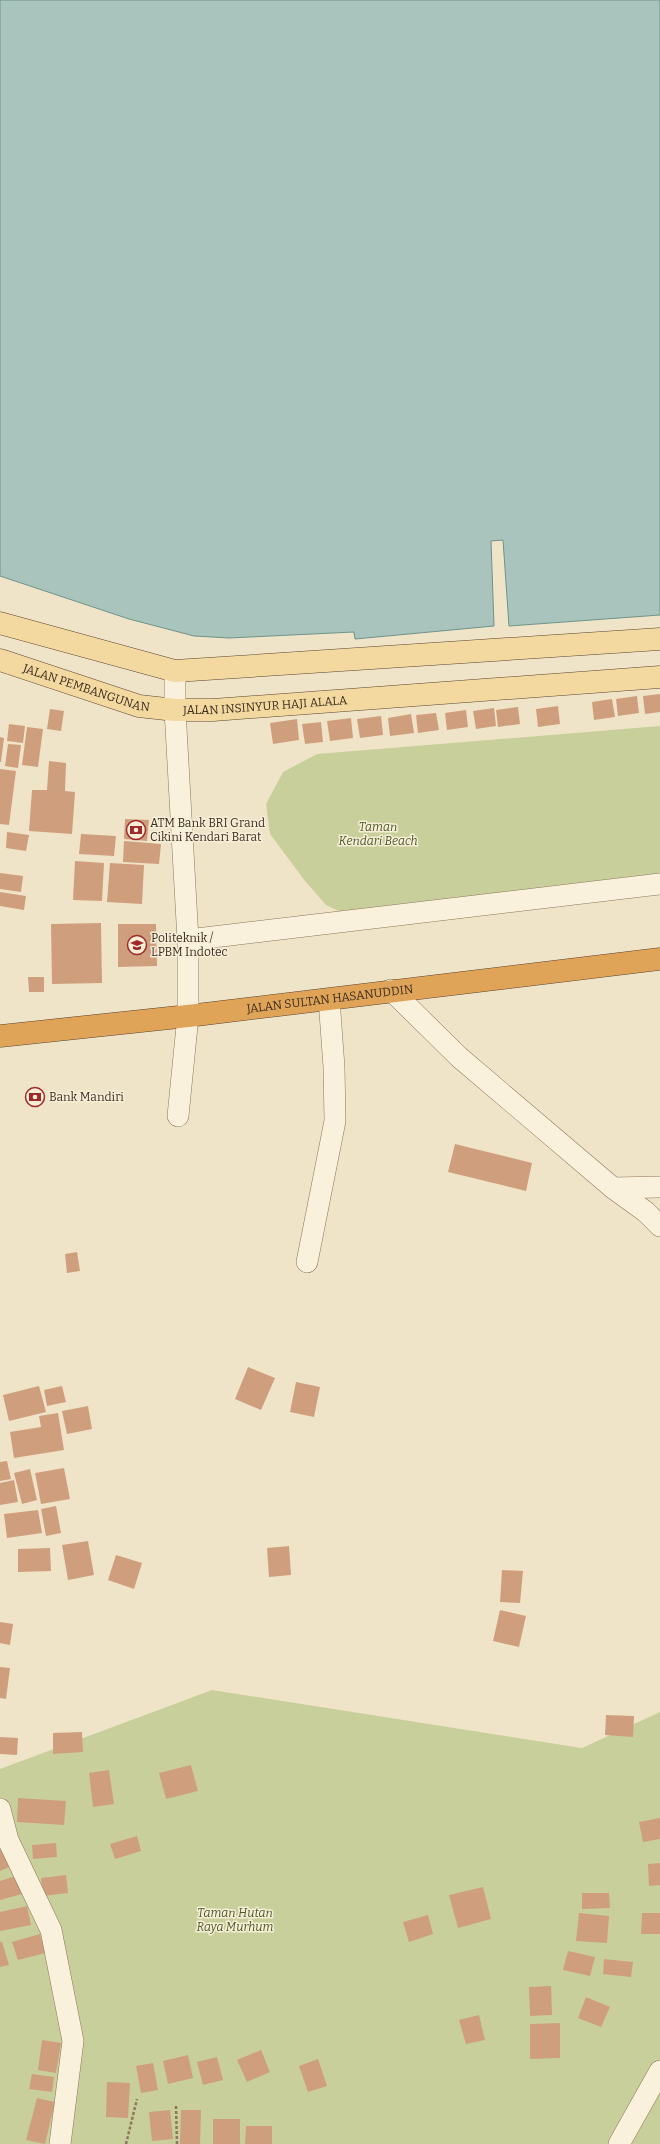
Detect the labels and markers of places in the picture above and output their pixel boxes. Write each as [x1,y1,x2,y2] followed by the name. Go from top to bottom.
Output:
[150,816,265,844] place label: ATM Bank BRI Grand Cikini Kendari Barat
[125,819,147,841] bank icon: ATM Bank BRI Grand Cikini Kendari Barat
[151,931,228,959] place label: Politeknik / LPBM Indotec
[126,934,148,956] school or university icon: Politeknik / LPBM Indotec
[24,1086,46,1108] bank icon: Bank Mandiri
[49,1090,124,1104] place label: Bank Mandiri

